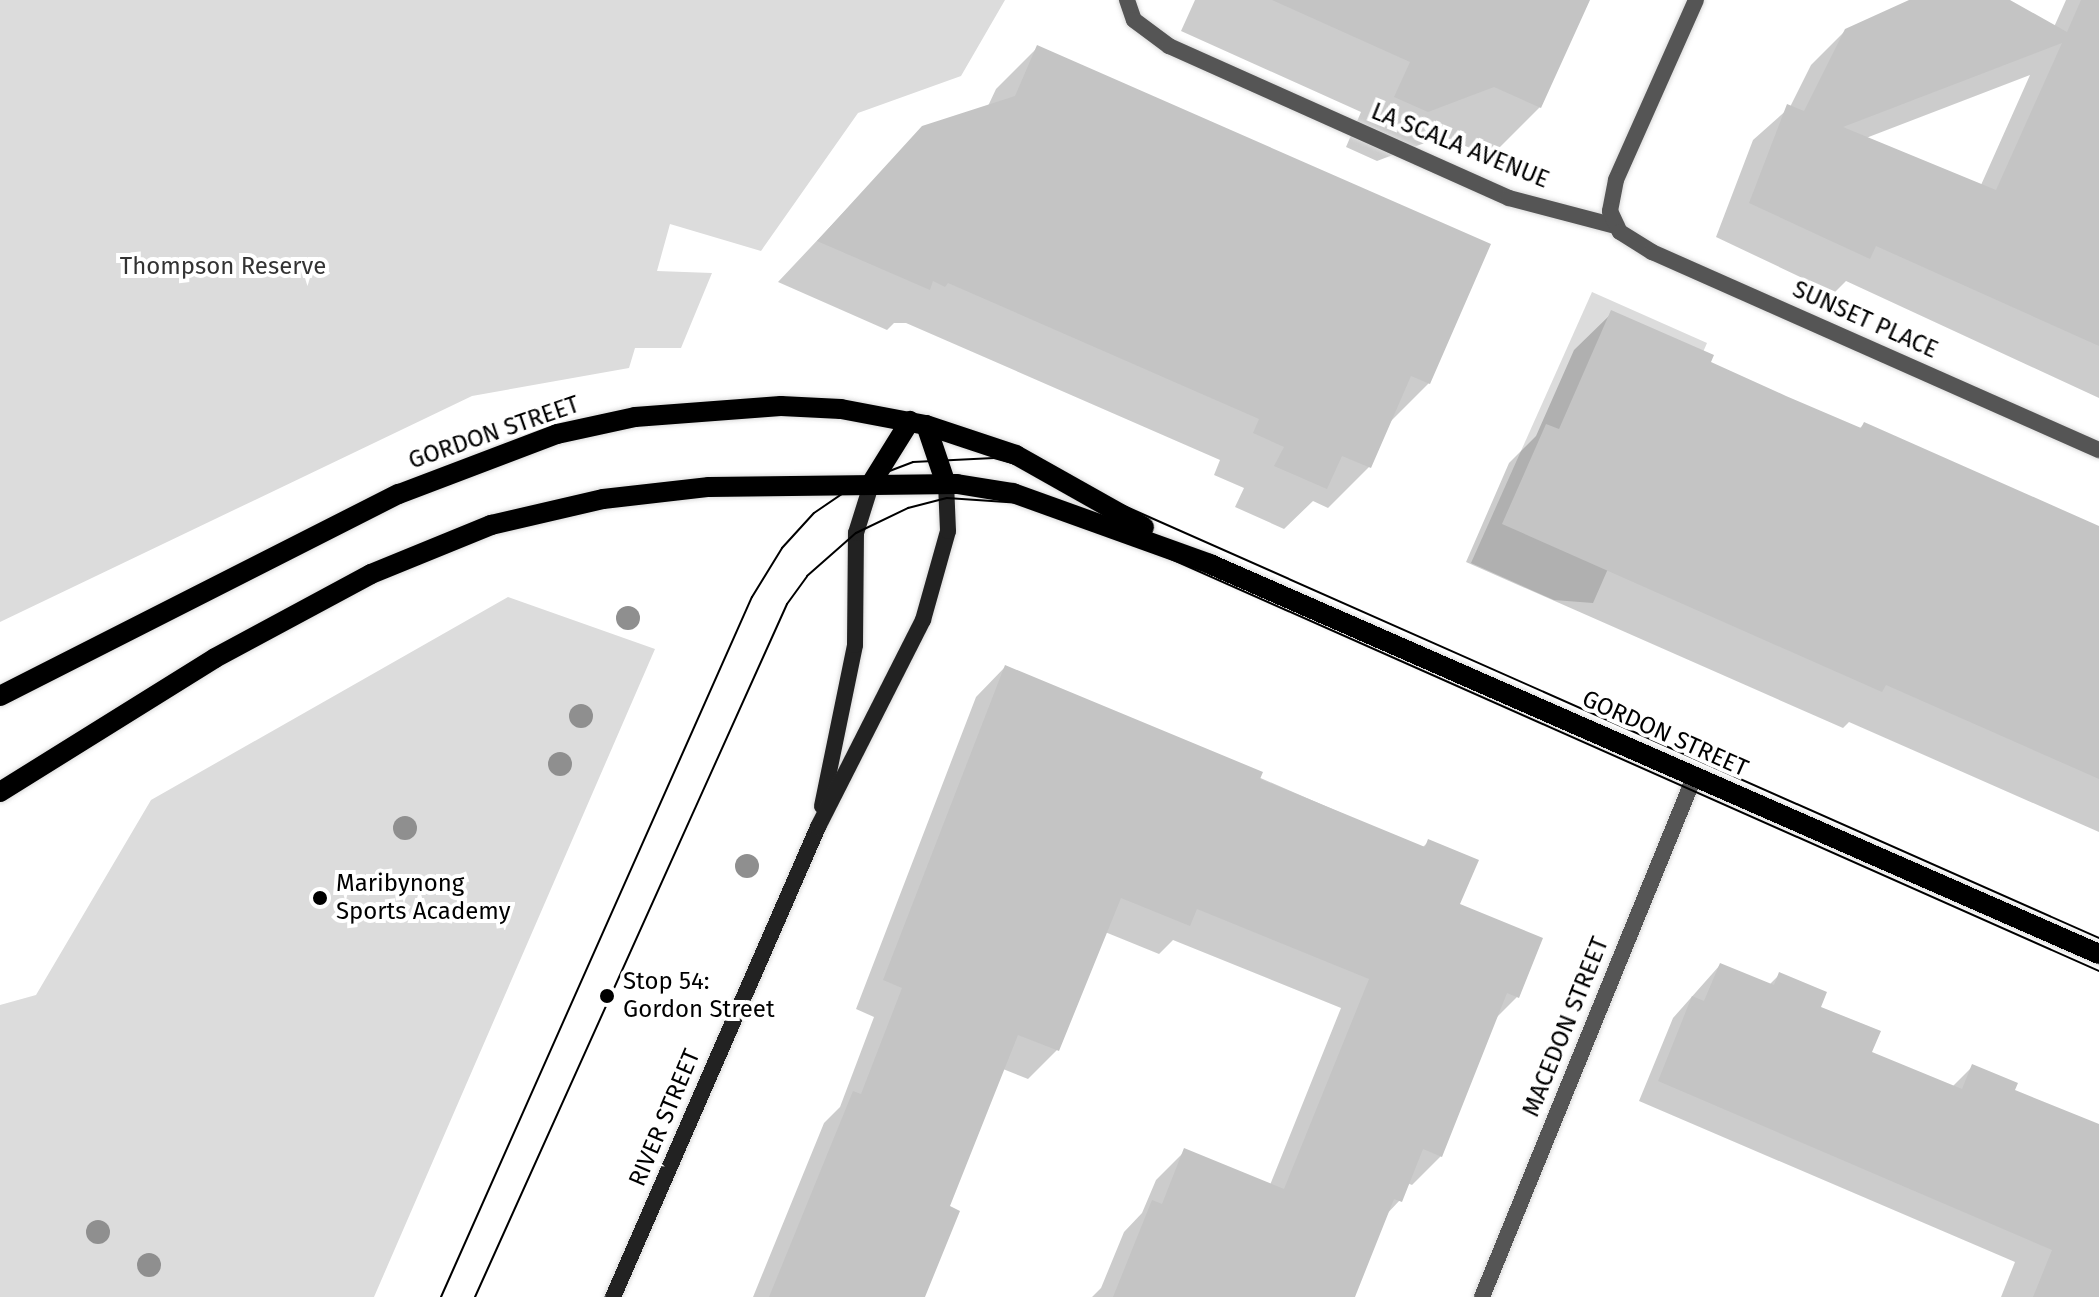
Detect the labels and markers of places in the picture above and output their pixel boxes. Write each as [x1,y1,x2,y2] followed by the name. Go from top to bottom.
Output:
[336,870,511,926] place label: Maribynong Sports Academy
[311,889,329,907] marker: Maribynong Sports Academy
[623,968,775,1024] place label: Stop 54: Gordon Street
[598,987,616,1005] marker: Stop 54: Gordon Street

